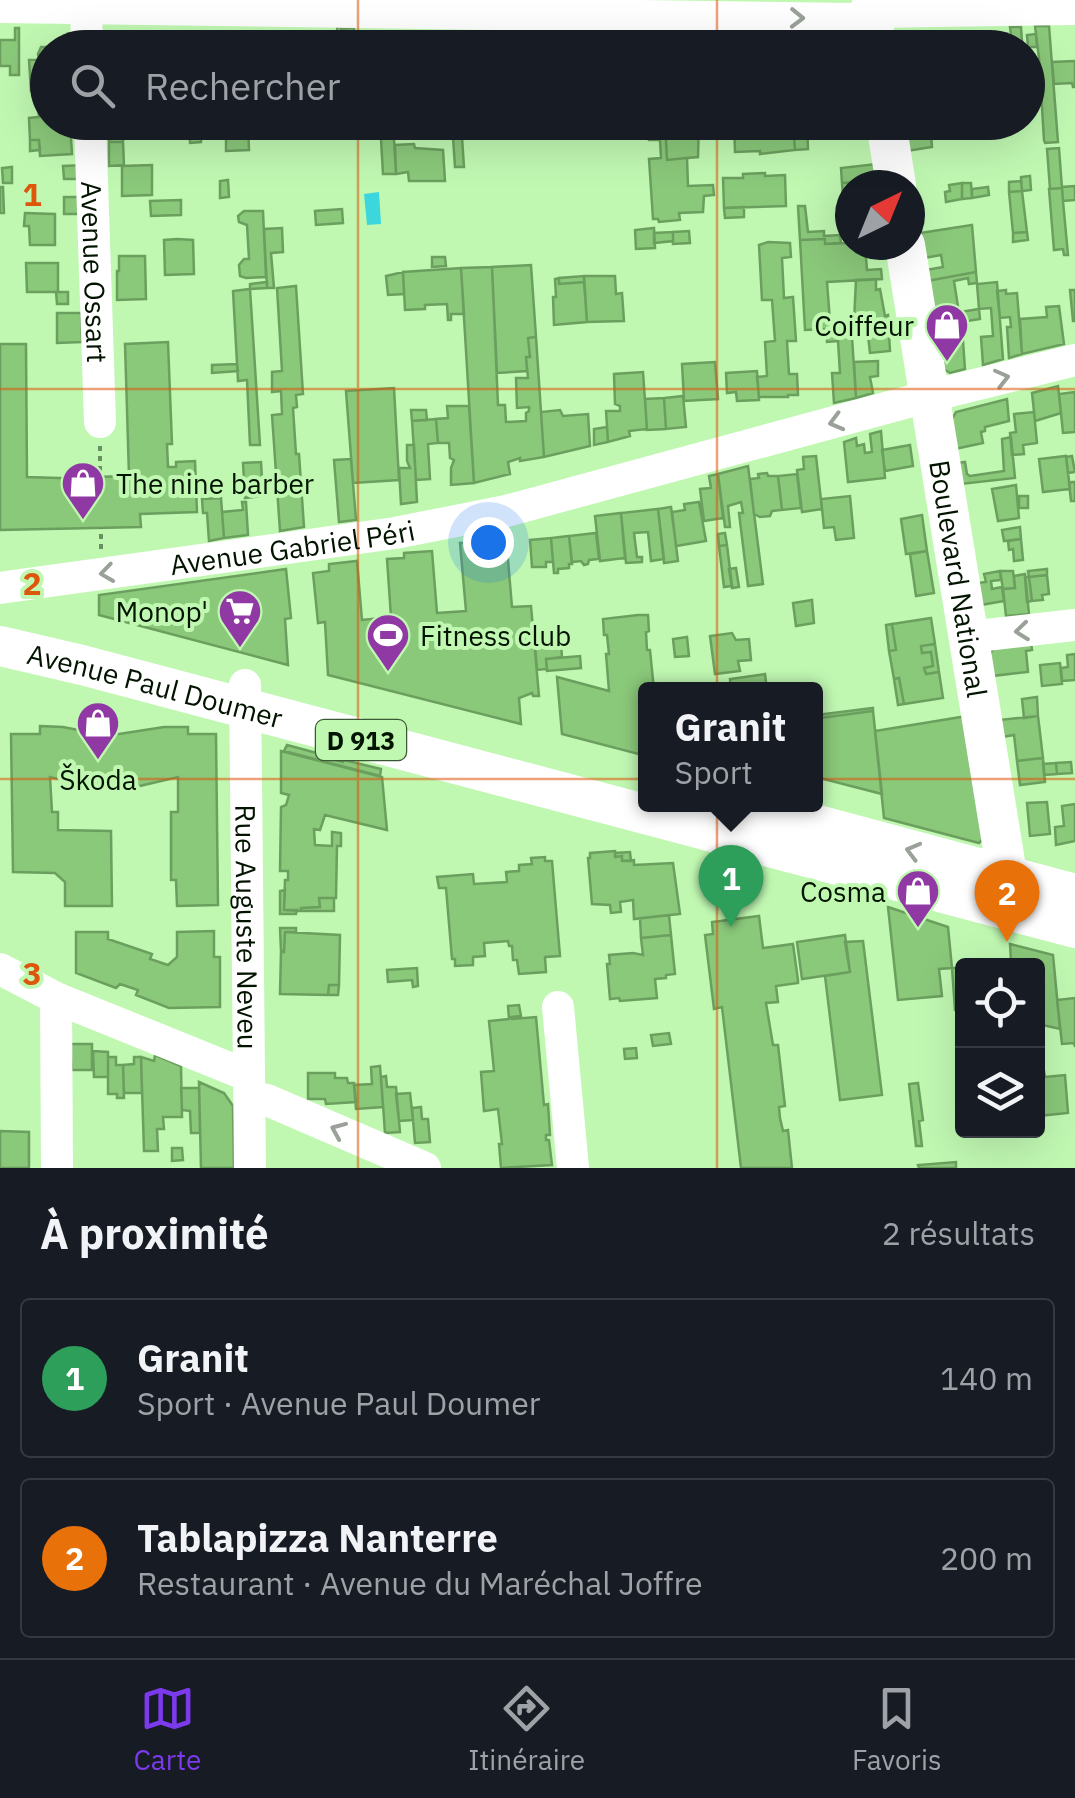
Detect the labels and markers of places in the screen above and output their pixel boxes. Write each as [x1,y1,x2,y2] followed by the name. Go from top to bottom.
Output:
[924,302,970,363] shop icon: Coiffeur
[814,307,914,344] place label: Coiffeur
[60,460,106,521] shop icon: The nine barber
[116,465,314,502] place label: The nine barber
[217,588,263,649] supermarket icon: Monop'
[116,593,208,630] place label: Monop'
[365,612,411,673] sports icon: Fitness club
[420,617,571,654] place label: Fitness club
[75,700,121,761] shop icon: Škoda
[59,761,137,798] place label: Škoda
[698,844,764,927] pin: 1
[974,860,1040,942] pin: 2
[895,868,941,929] shop icon: Cosma
[800,873,886,910] place label: Cosma

